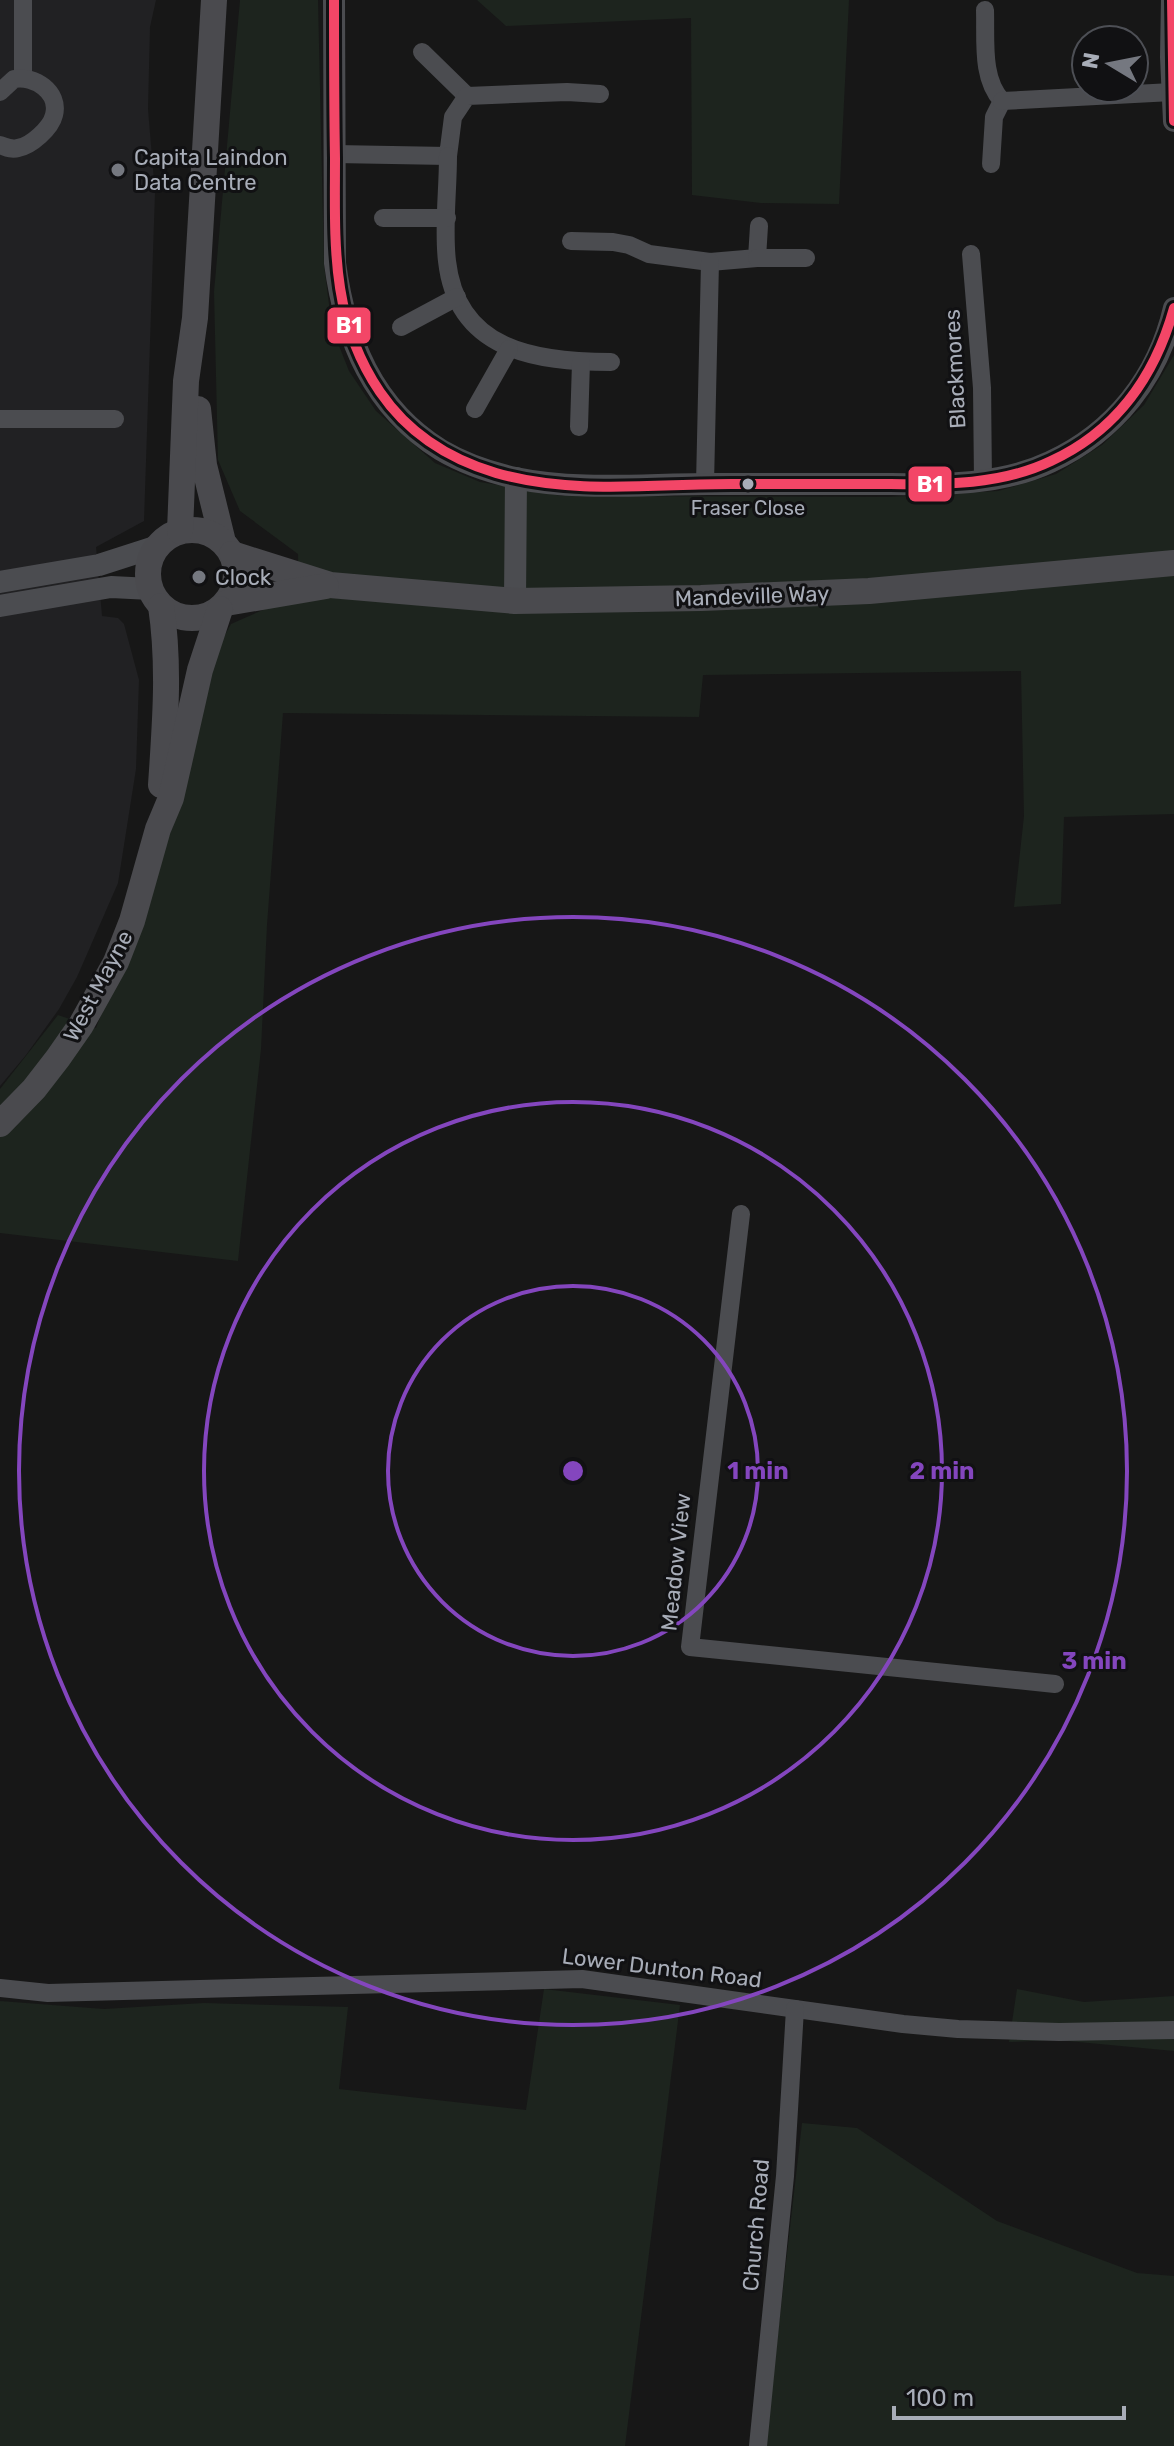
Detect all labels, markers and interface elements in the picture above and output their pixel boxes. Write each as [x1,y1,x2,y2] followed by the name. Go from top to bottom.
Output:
[1070,24,1150,104] north arrow
[1076,50,1105,71] text: N
[134,144,288,196] place label: Capita Laindon Data Centre
[109,161,127,179] marker: Capita Laindon Data Centre
[326,306,372,345] line badge: B1
[938,309,972,429] street label: Blackmores
[336,312,362,339] text: B1
[907,465,953,503] line badge: B1
[917,471,943,498] text: B1
[740,476,756,492] marker: Fraser Close
[691,496,805,520] place label: Fraser Close
[215,564,272,591] place label: Clock
[190,568,208,586] marker: Clock
[674,580,830,612] street label: Mandeville Way
[57,926,139,1046] street label: West Mayne
[559,1457,587,1485] centre of rings
[727,1457,789,1485] text: 1 min
[910,1457,975,1485] text: 2 min
[655,1492,697,1632] street label: Meadow View
[1061,1647,1127,1675] text: 3 min
[561,1942,763,1994] street label: Lower Dunton Road
[737,2158,775,2292] street label: Church Road
[894,2370,1124,2420] scale bar
[906,2384,974,2412] text: 100 m

